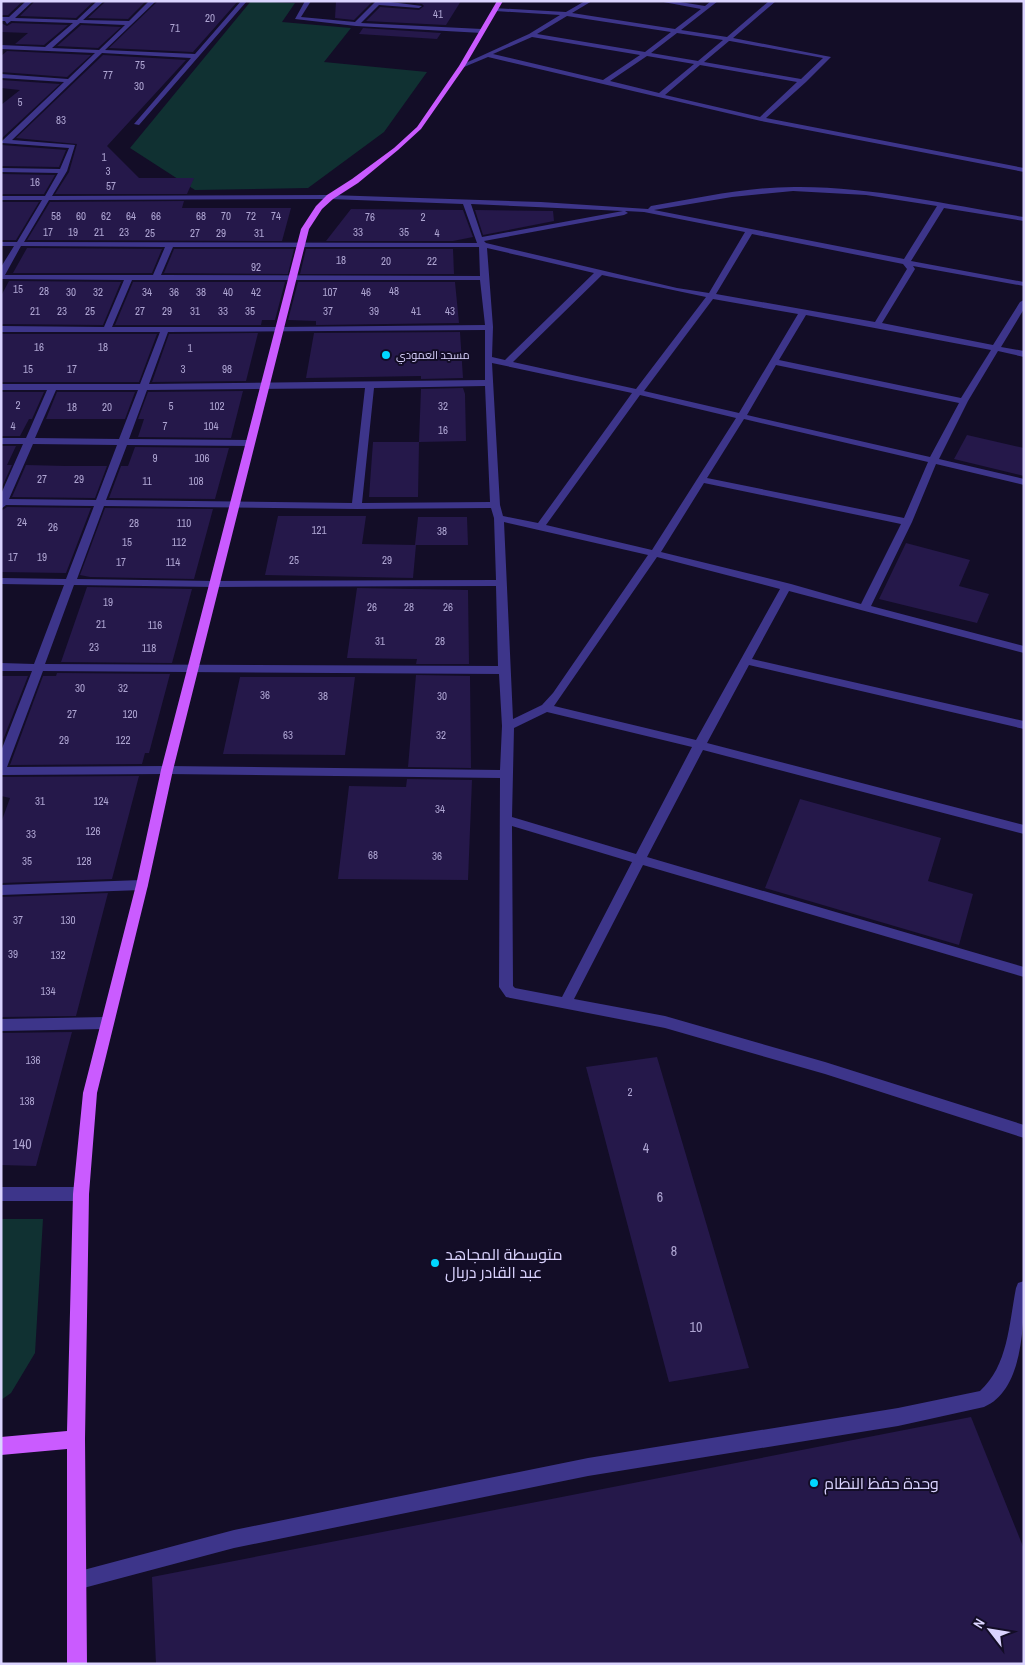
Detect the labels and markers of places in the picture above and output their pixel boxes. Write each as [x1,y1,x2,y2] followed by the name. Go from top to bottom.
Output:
[396,348,469,364] place label: مسجد العمودي
[380,349,392,361] marker: مسجد العمودي
[445,1243,563,1283] place label: متوسطة المجاهد عبد القادر دربال
[429,1257,441,1269] marker: متوسطة المجاهد عبد القادر دربال
[824,1472,939,1495] place label: وحدة حفظ النظام
[808,1477,820,1489] marker: وحدة حفظ النظام

